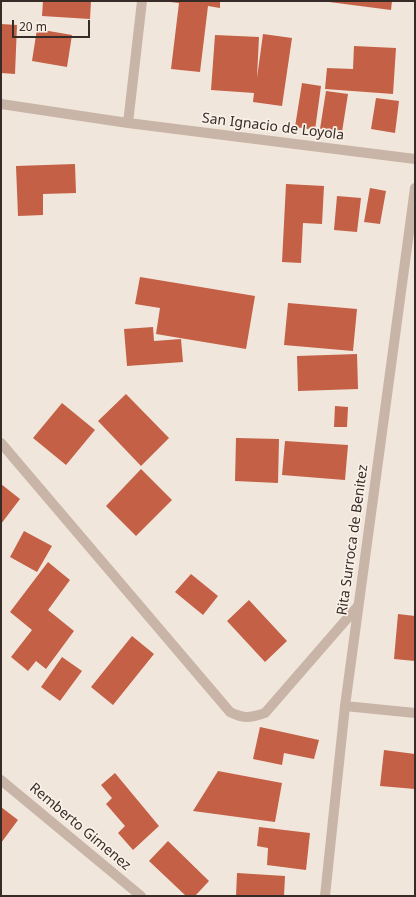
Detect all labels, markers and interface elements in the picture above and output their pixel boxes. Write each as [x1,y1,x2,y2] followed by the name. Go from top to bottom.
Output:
[14,12,92,38] scale bar
[19,18,47,35] text: 20 m
[201,110,345,144] street label: San Ignacio de Loyola
[334,464,372,616] street label: Rita Surroca de Benitez
[26,780,134,874] street label: Remberto Gimenez

